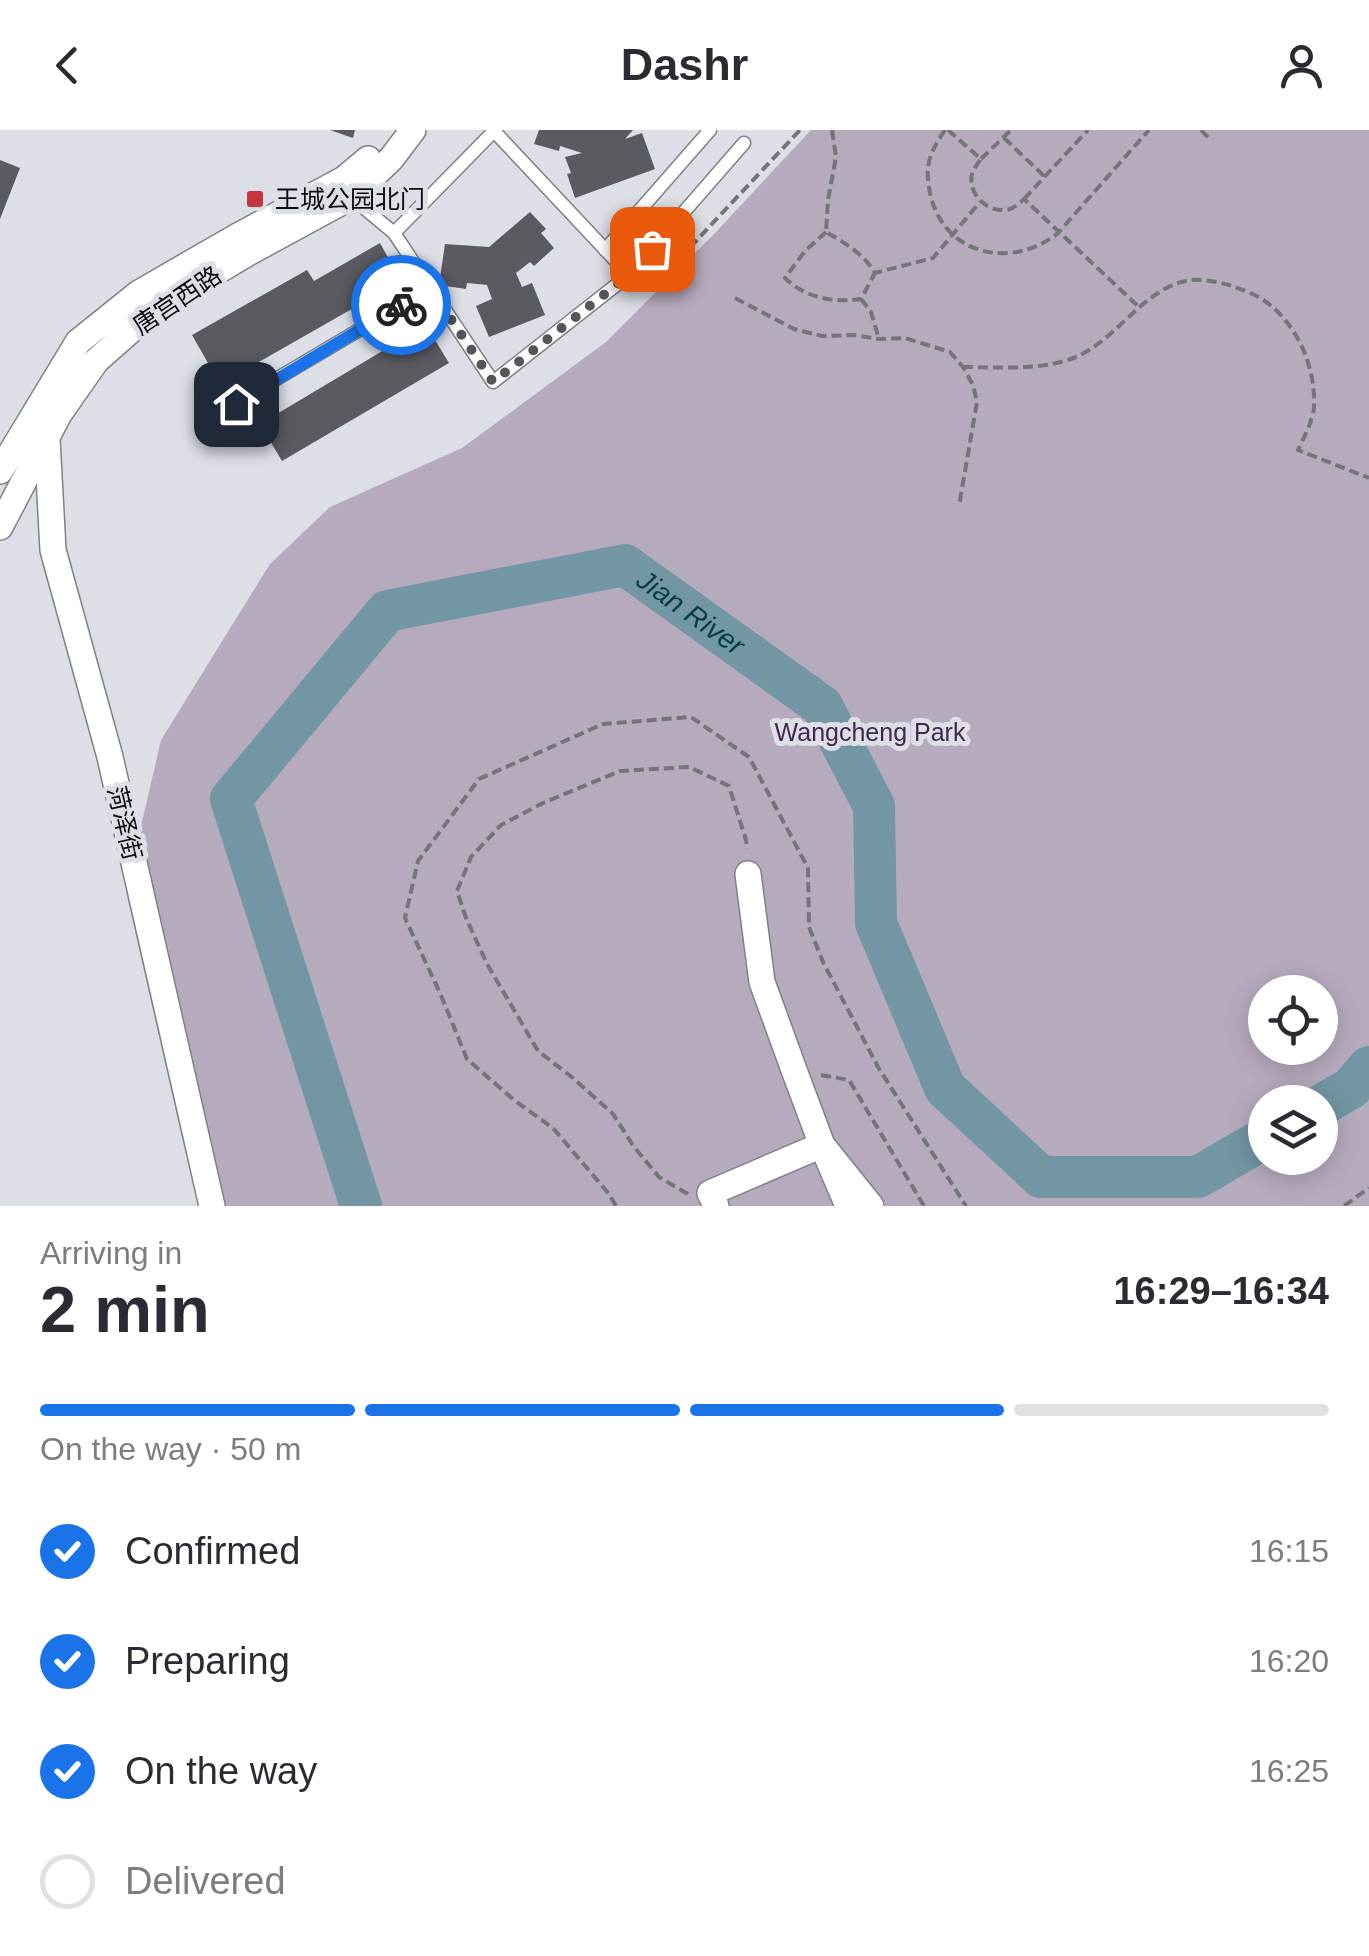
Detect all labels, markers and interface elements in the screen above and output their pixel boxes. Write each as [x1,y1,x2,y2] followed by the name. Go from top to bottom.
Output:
[40,38,95,93] icon: back
[1274,38,1329,93] icon: person
[621,39,748,90] text: Dashr
[275,185,425,213] place label: 王城公园北门
[244,188,266,210] marker: 王城公园北门
[610,207,695,292] pin
[625,222,680,277] icon: bag
[351,255,451,355] courier
[128,260,226,340] street label: 唐宫西路
[374,278,429,333] icon: bike
[194,362,279,447] pin
[209,377,264,432] icon: home
[630,563,752,662] water label: Jian River
[775,718,966,746] park label: Wangcheng Park
[103,783,147,863] street label: 菏泽街
[1248,975,1338,1175] map controls
[1248,975,1338,1065] button: locate
[1248,1085,1338,1175] button: layers
[40,1235,182,1271] text: Arriving in
[1113,1270,1329,1312] text: 16:29–16:34
[40,1273,210,1346] text: 2 min
[40,1431,301,1467] text: On the way · 50 m
[40,1524,95,1579] icon: check
[125,1530,300,1572] text: Confirmed
[1249,1533,1329,1569] text: 16:15
[40,1634,95,1689] icon: check
[125,1640,290,1682] text: Preparing
[1249,1643,1329,1679] text: 16:20
[40,1744,95,1799] icon: check
[125,1750,317,1792] text: On the way
[1249,1753,1329,1789] text: 16:25
[125,1860,286,1902] text: Delivered

